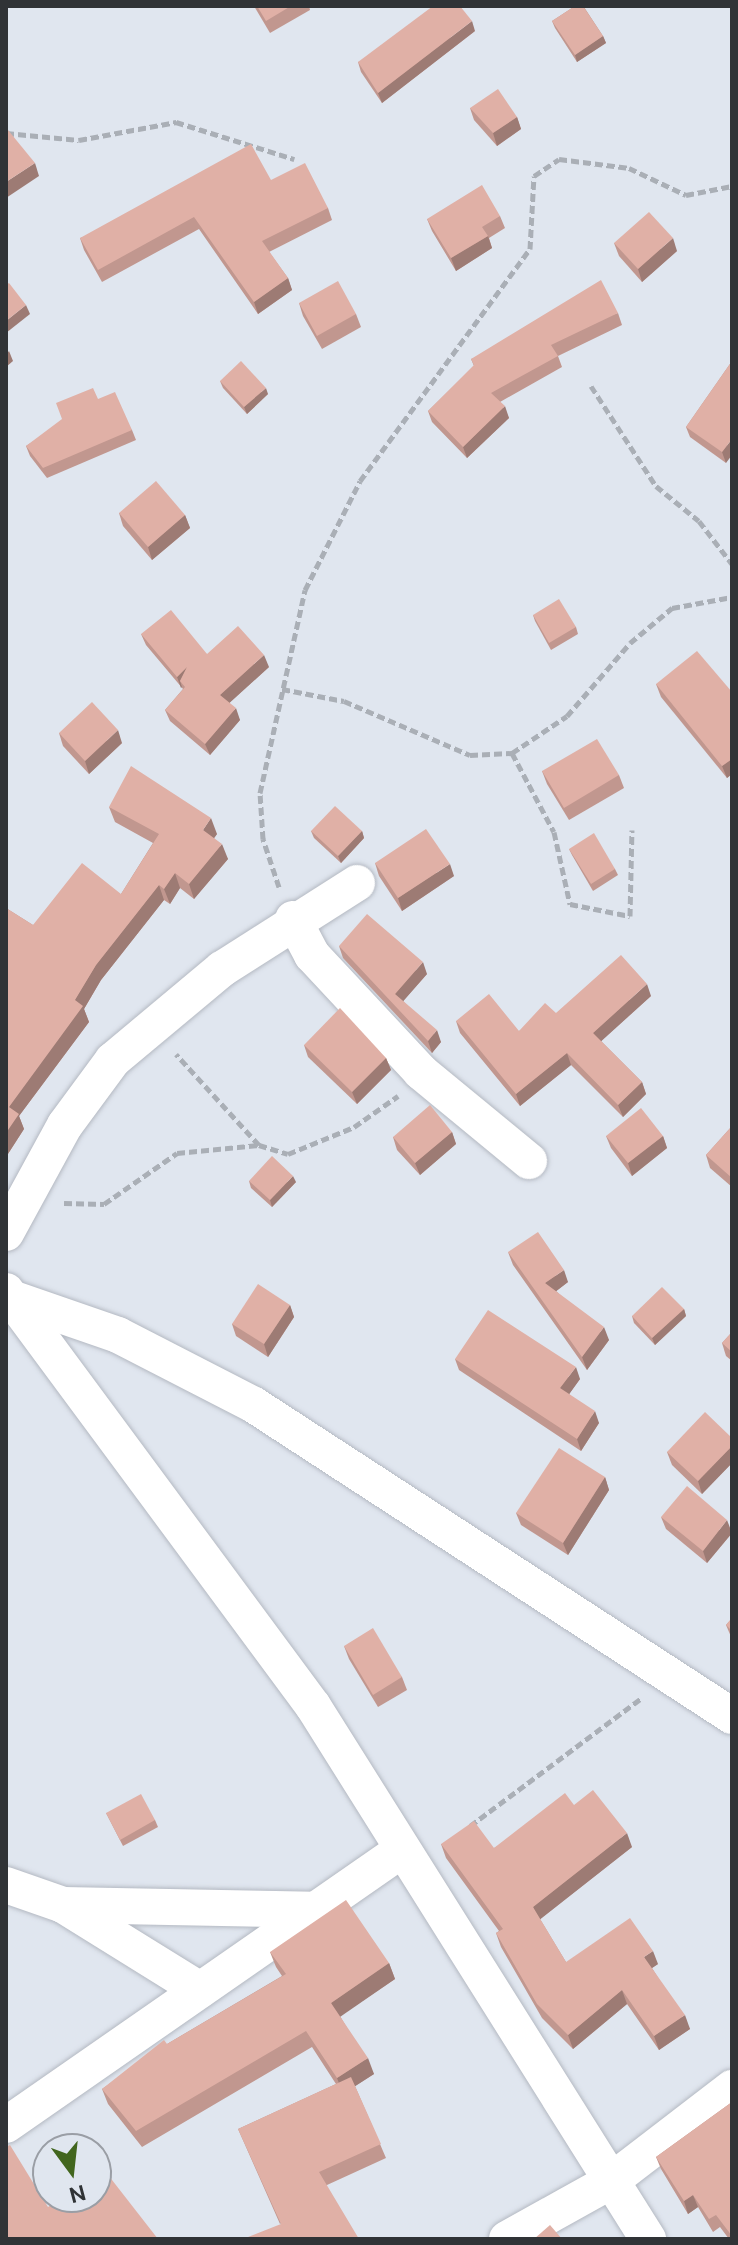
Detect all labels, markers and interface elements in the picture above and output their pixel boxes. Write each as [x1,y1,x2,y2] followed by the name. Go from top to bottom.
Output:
[32,2133,112,2213] north arrow
[67,2181,89,2209] text: N

